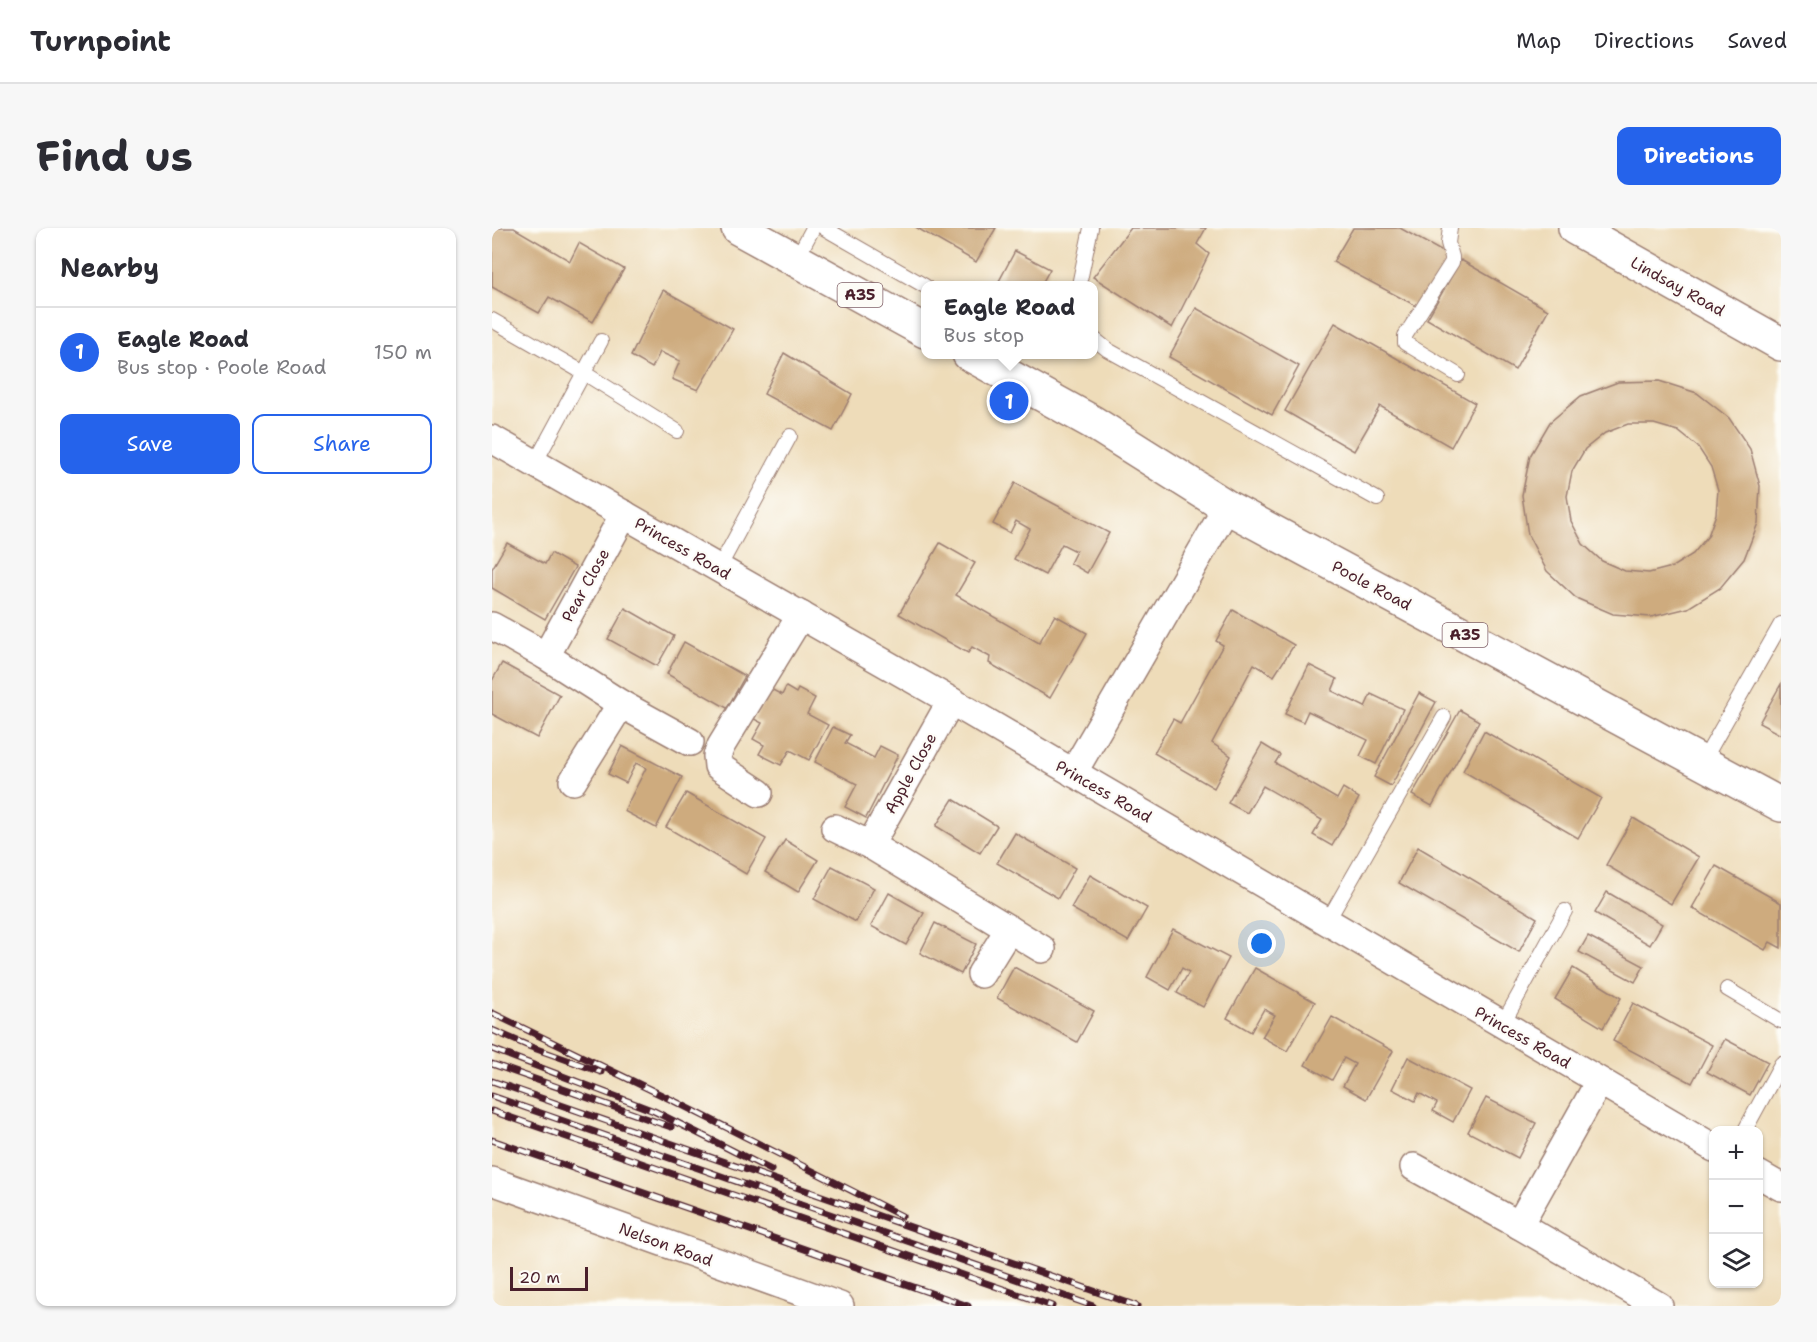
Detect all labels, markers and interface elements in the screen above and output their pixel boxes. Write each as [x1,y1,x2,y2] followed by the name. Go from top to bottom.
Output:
[30,22,171,60] text: Turnpoint
[1516,27,1561,55] text: Map
[1594,27,1694,55] text: Directions
[1727,27,1787,55] text: Saved
[1617,127,1781,185] button: Directions
[36,128,193,184] text: Find us
[60,250,159,285] text: Nearby
[1627,252,1729,321] street label: Lindsay Road
[921,281,1098,359] popup
[838,283,883,307] road number: A35
[944,293,1075,322] text: Eagle Road
[944,322,1024,348] text: Bus stop
[117,325,249,354] text: Eagle Road
[75,339,84,365] text: 1
[374,339,432,365] text: 150 m
[117,354,326,380] text: Bus stop · Poole Road
[990,378,1028,423] pin: 1
[60,414,240,474] button: Save
[252,414,432,474] button: Share
[631,512,735,584] street label: Princess Road
[557,545,614,626] street label: Pear Close
[1328,556,1415,615] street label: Poole Road
[1442,623,1488,647] road number: A35
[880,729,941,817] street label: Apple Close
[1052,755,1156,827] street label: Princess Road
[1247,929,1276,958] your location
[1471,1001,1575,1073] street label: Princess Road
[1709,1126,1763,1288] map controls
[1709,1126,1763,1180] button: +
[1709,1180,1763,1234] button: −
[616,1218,716,1271] street label: Nelson Road
[1709,1234,1763,1288] button: layers
[510,1264,588,1292] scale bar
[519,1267,560,1288] text: 20 m

